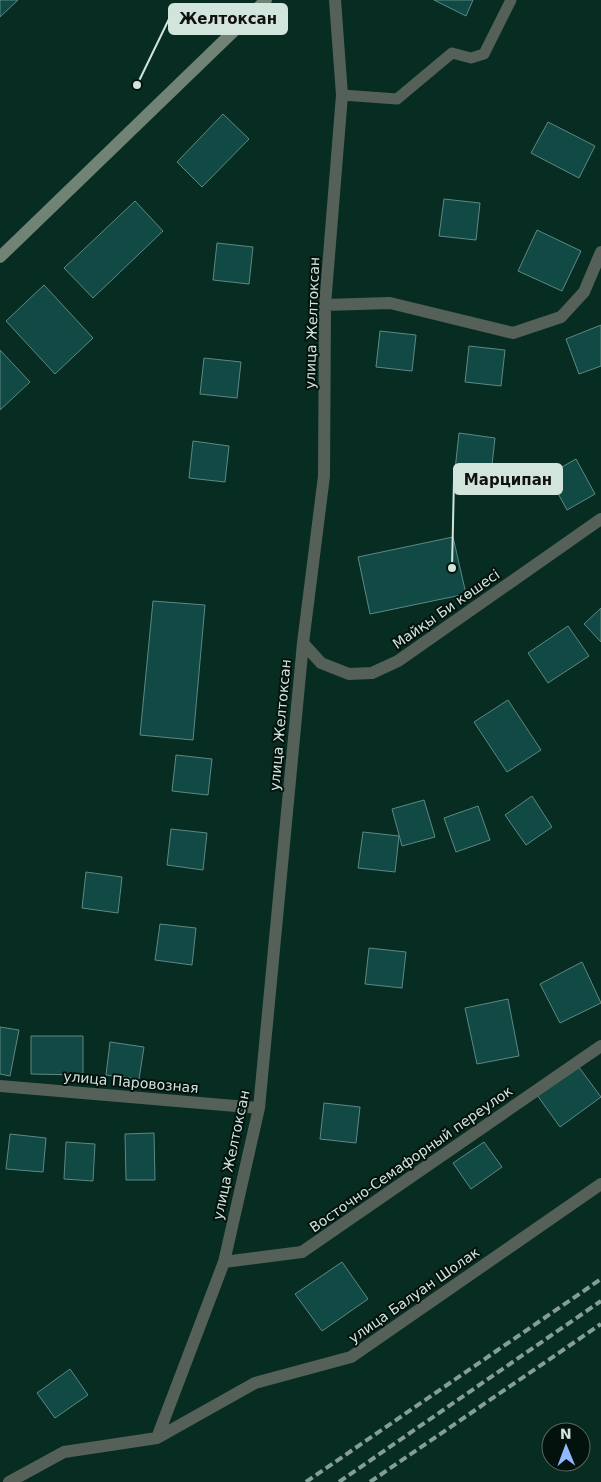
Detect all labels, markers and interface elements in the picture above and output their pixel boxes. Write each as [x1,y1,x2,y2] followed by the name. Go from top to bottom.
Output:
[169,4,287,34] callout: Желтоксан
[179,10,277,28] text: Желтоксан
[302,257,322,389] street label: улица Желтоксан
[454,464,562,494] callout: Марципан
[464,471,552,489] text: Марципан
[389,566,503,652] street label: Майқы Би көшесі
[266,658,294,792] street label: улица Желтоксан
[63,1068,199,1096] street label: улица Паровозная
[307,1083,515,1235] street label: Восточно-Семафорный переулок
[209,1089,253,1221] street label: улица Желтоксан
[346,1244,482,1346] street label: улица Балуан Шолак
[541,1422,591,1472] north arrow
[560,1426,572,1442] text: N

